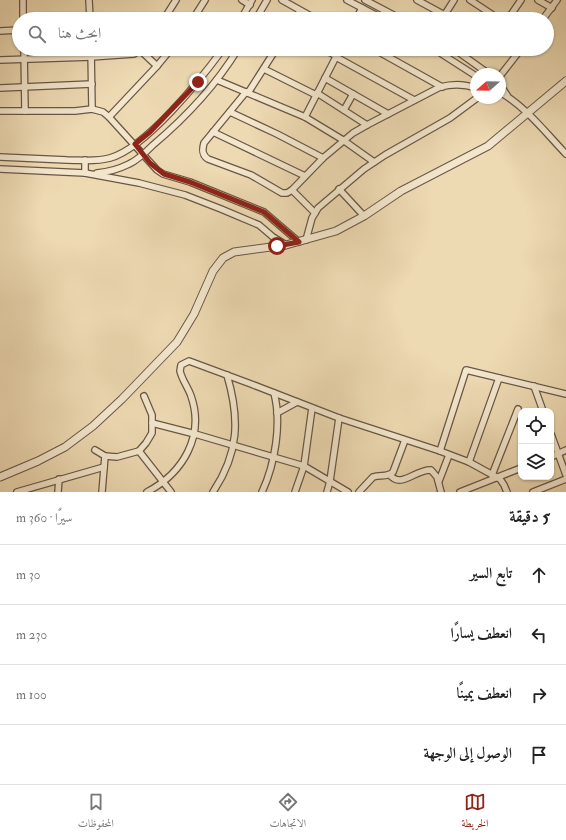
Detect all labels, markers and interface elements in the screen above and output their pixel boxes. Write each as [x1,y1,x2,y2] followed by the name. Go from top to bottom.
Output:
[12,12,554,56] search box
[26,23,48,45] icon: search
[58,24,101,43] text: ابحث هنا
[470,68,506,104] north arrow
[189,73,207,91] route end
[268,237,286,255] route start
[518,408,554,480] map controls
[518,408,554,444] button: locate
[518,444,554,480] button: layers
[509,506,550,527] text: 5 دقيقة
[16,510,72,526] text: سيرًا · 360 m
[470,564,512,583] text: تابع السير
[528,564,550,586] icon: ahead
[16,567,41,583] text: 30 m
[451,624,512,643] text: انعطف يسارًا
[528,624,550,646] icon: left
[16,627,47,643] text: 230 m
[457,684,512,703] text: انعطف يمينًا
[528,684,550,706] icon: right
[16,687,47,703] text: 100 m
[424,744,512,763] text: الوصول إلى الوجهة
[528,744,550,766] icon: arrive
[78,791,114,834] tab: المحفوظات
[269,791,306,834] tab: الاتجاهات
[462,791,488,834] tab: الخريطة

